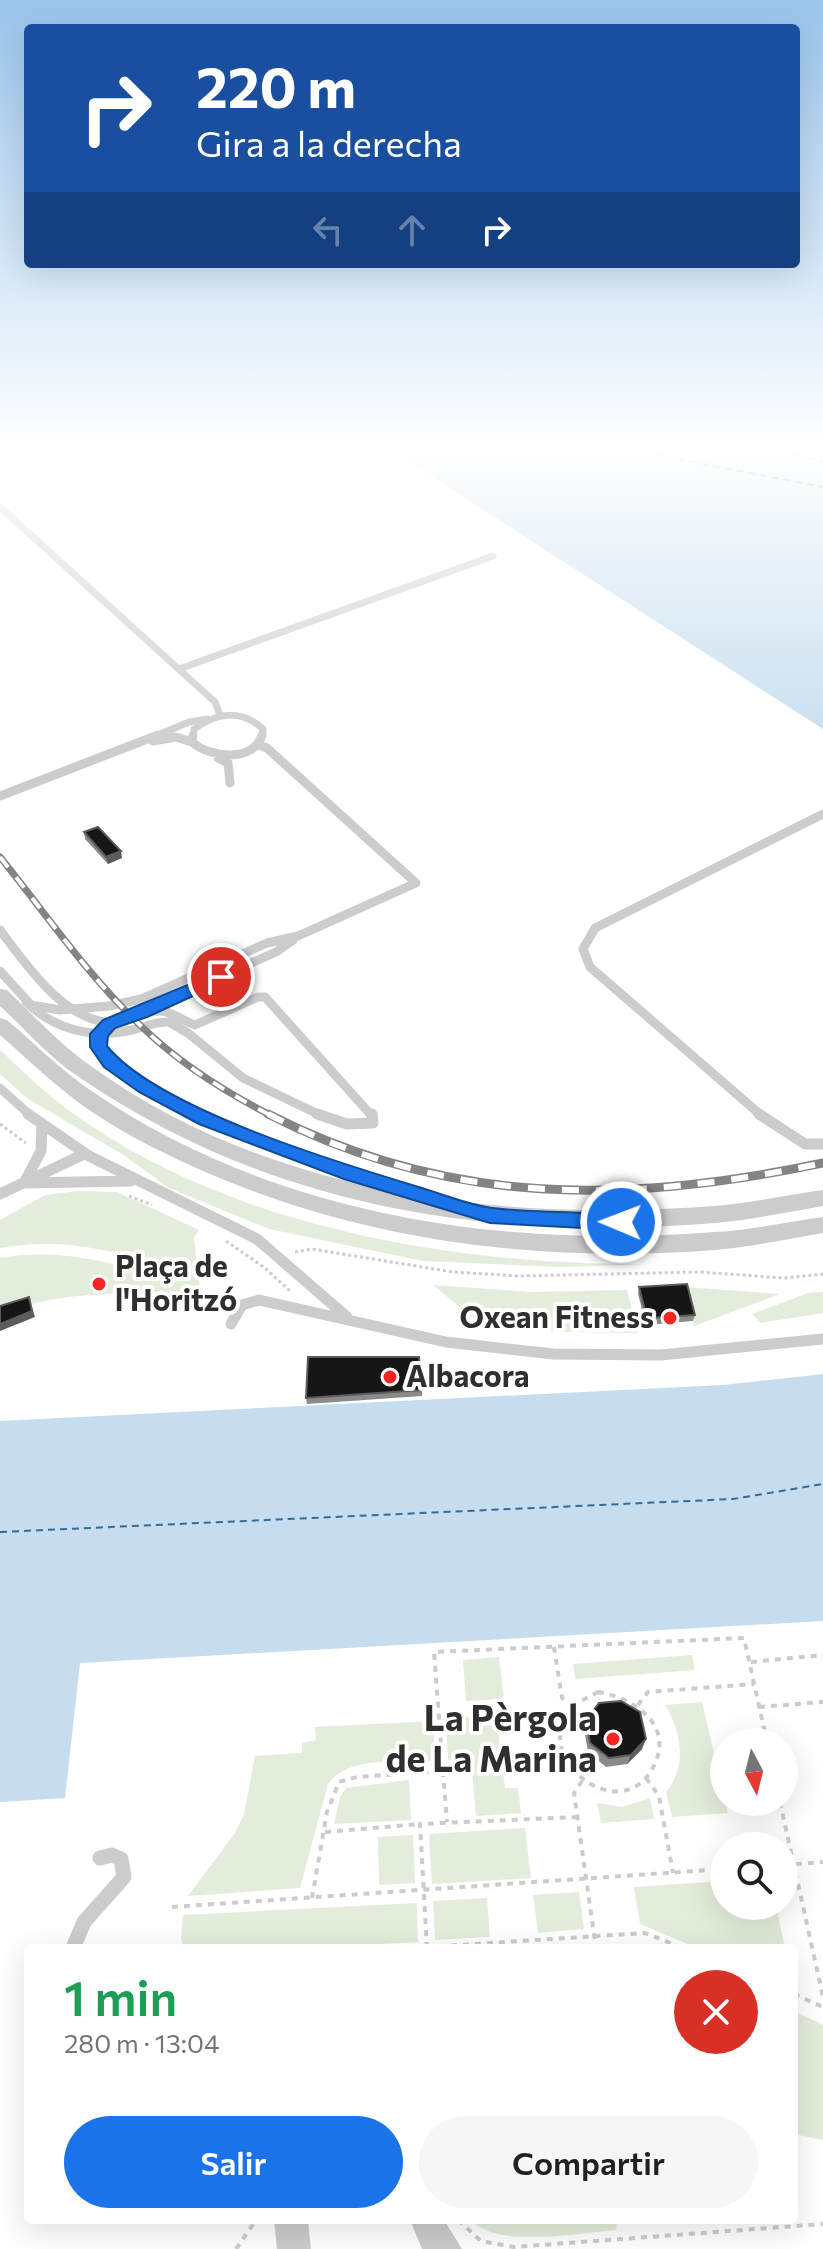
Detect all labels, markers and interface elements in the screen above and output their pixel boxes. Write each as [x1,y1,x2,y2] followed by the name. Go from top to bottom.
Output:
[196,51,356,120] text: 220 m
[64,56,168,160] icon: right
[196,120,462,164] text: Gira a la derecha
[306,208,350,252] icon: left
[390,208,434,252] icon: ahead
[474,208,518,252] icon: right
[187,943,255,1011] pin
[199,955,243,999] icon: arrive
[579,1180,663,1264] position arrow
[115,1246,237,1317] place label: Plaça de l'Horitzó
[90,1275,108,1293] marker: Plaça de l'Horitzó
[460,1297,654,1334] place label: Oxean Fitness
[661,1309,679,1327] marker: Oxean Fitness
[406,1356,530,1393] place label: Albacora
[381,1368,399,1386] marker: Albacora
[385,1694,597,1779] place label: La Pèrgola de La Marina
[710,1728,798,1816] north arrow
[710,1728,798,1920] map controls
[604,1730,622,1748] marker: La Pèrgola de La Marina
[710,1832,798,1920] button: search
[64,1967,177,2026] text: 1 min
[674,1970,758,2054] button: close
[64,2027,220,2058] text: 280 m · 13:04
[64,2116,403,2208] button: Salir
[419,2116,758,2208] button: Compartir

